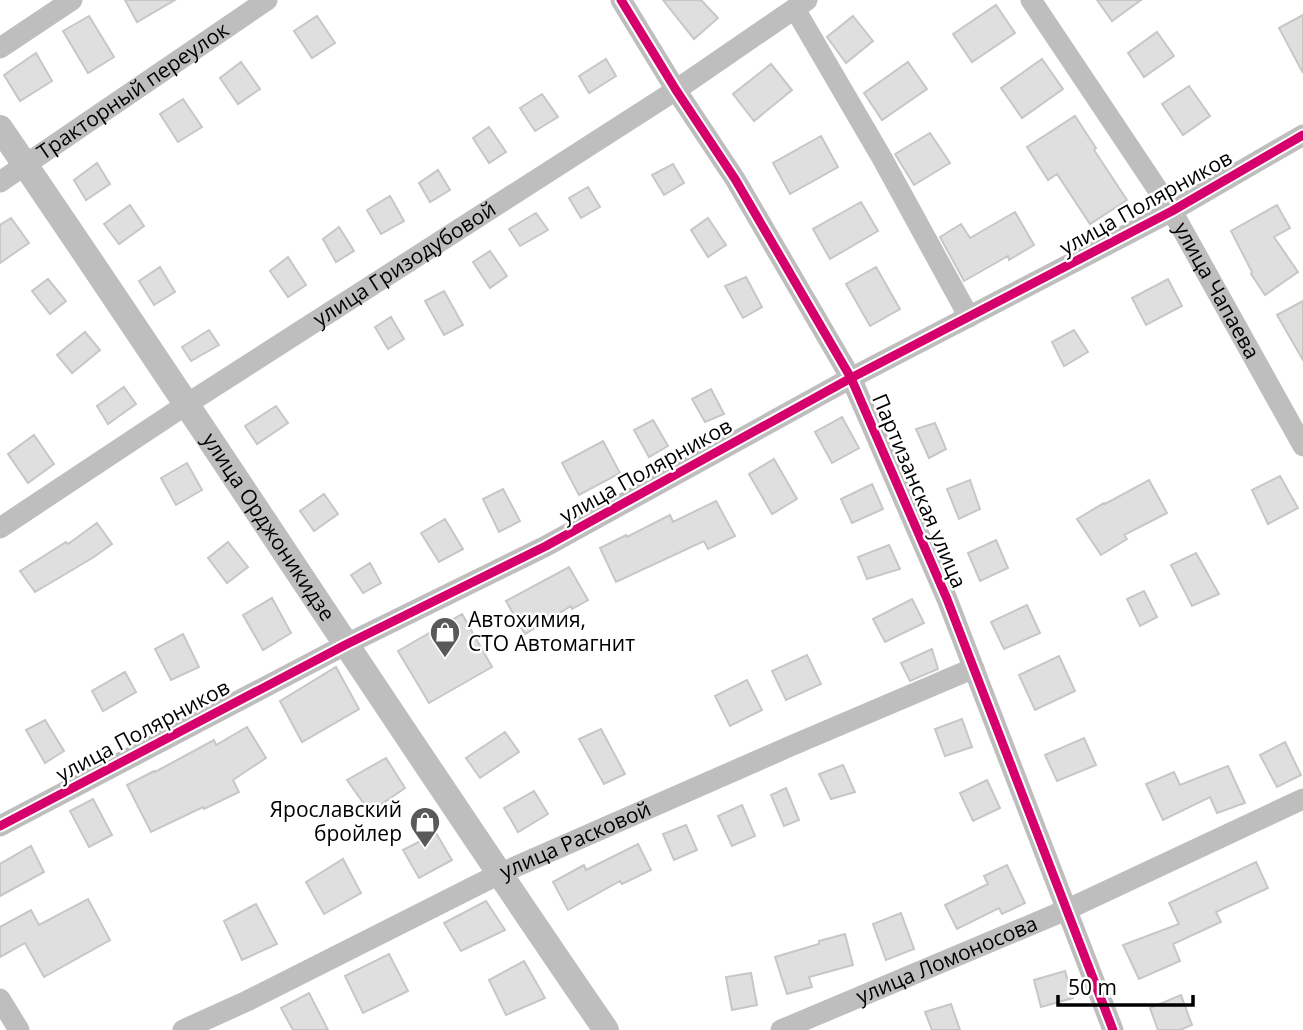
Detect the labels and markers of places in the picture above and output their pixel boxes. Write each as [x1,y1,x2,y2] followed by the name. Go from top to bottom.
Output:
[468,605,635,657] place label: Автохимия, СТО Автомагнит
[428,615,462,659] shop icon: Автохимия, СТО Автомагнит
[270,795,402,847] place label: Ярославский бройлер
[408,805,442,849] shop icon: Ярославский бройлер

